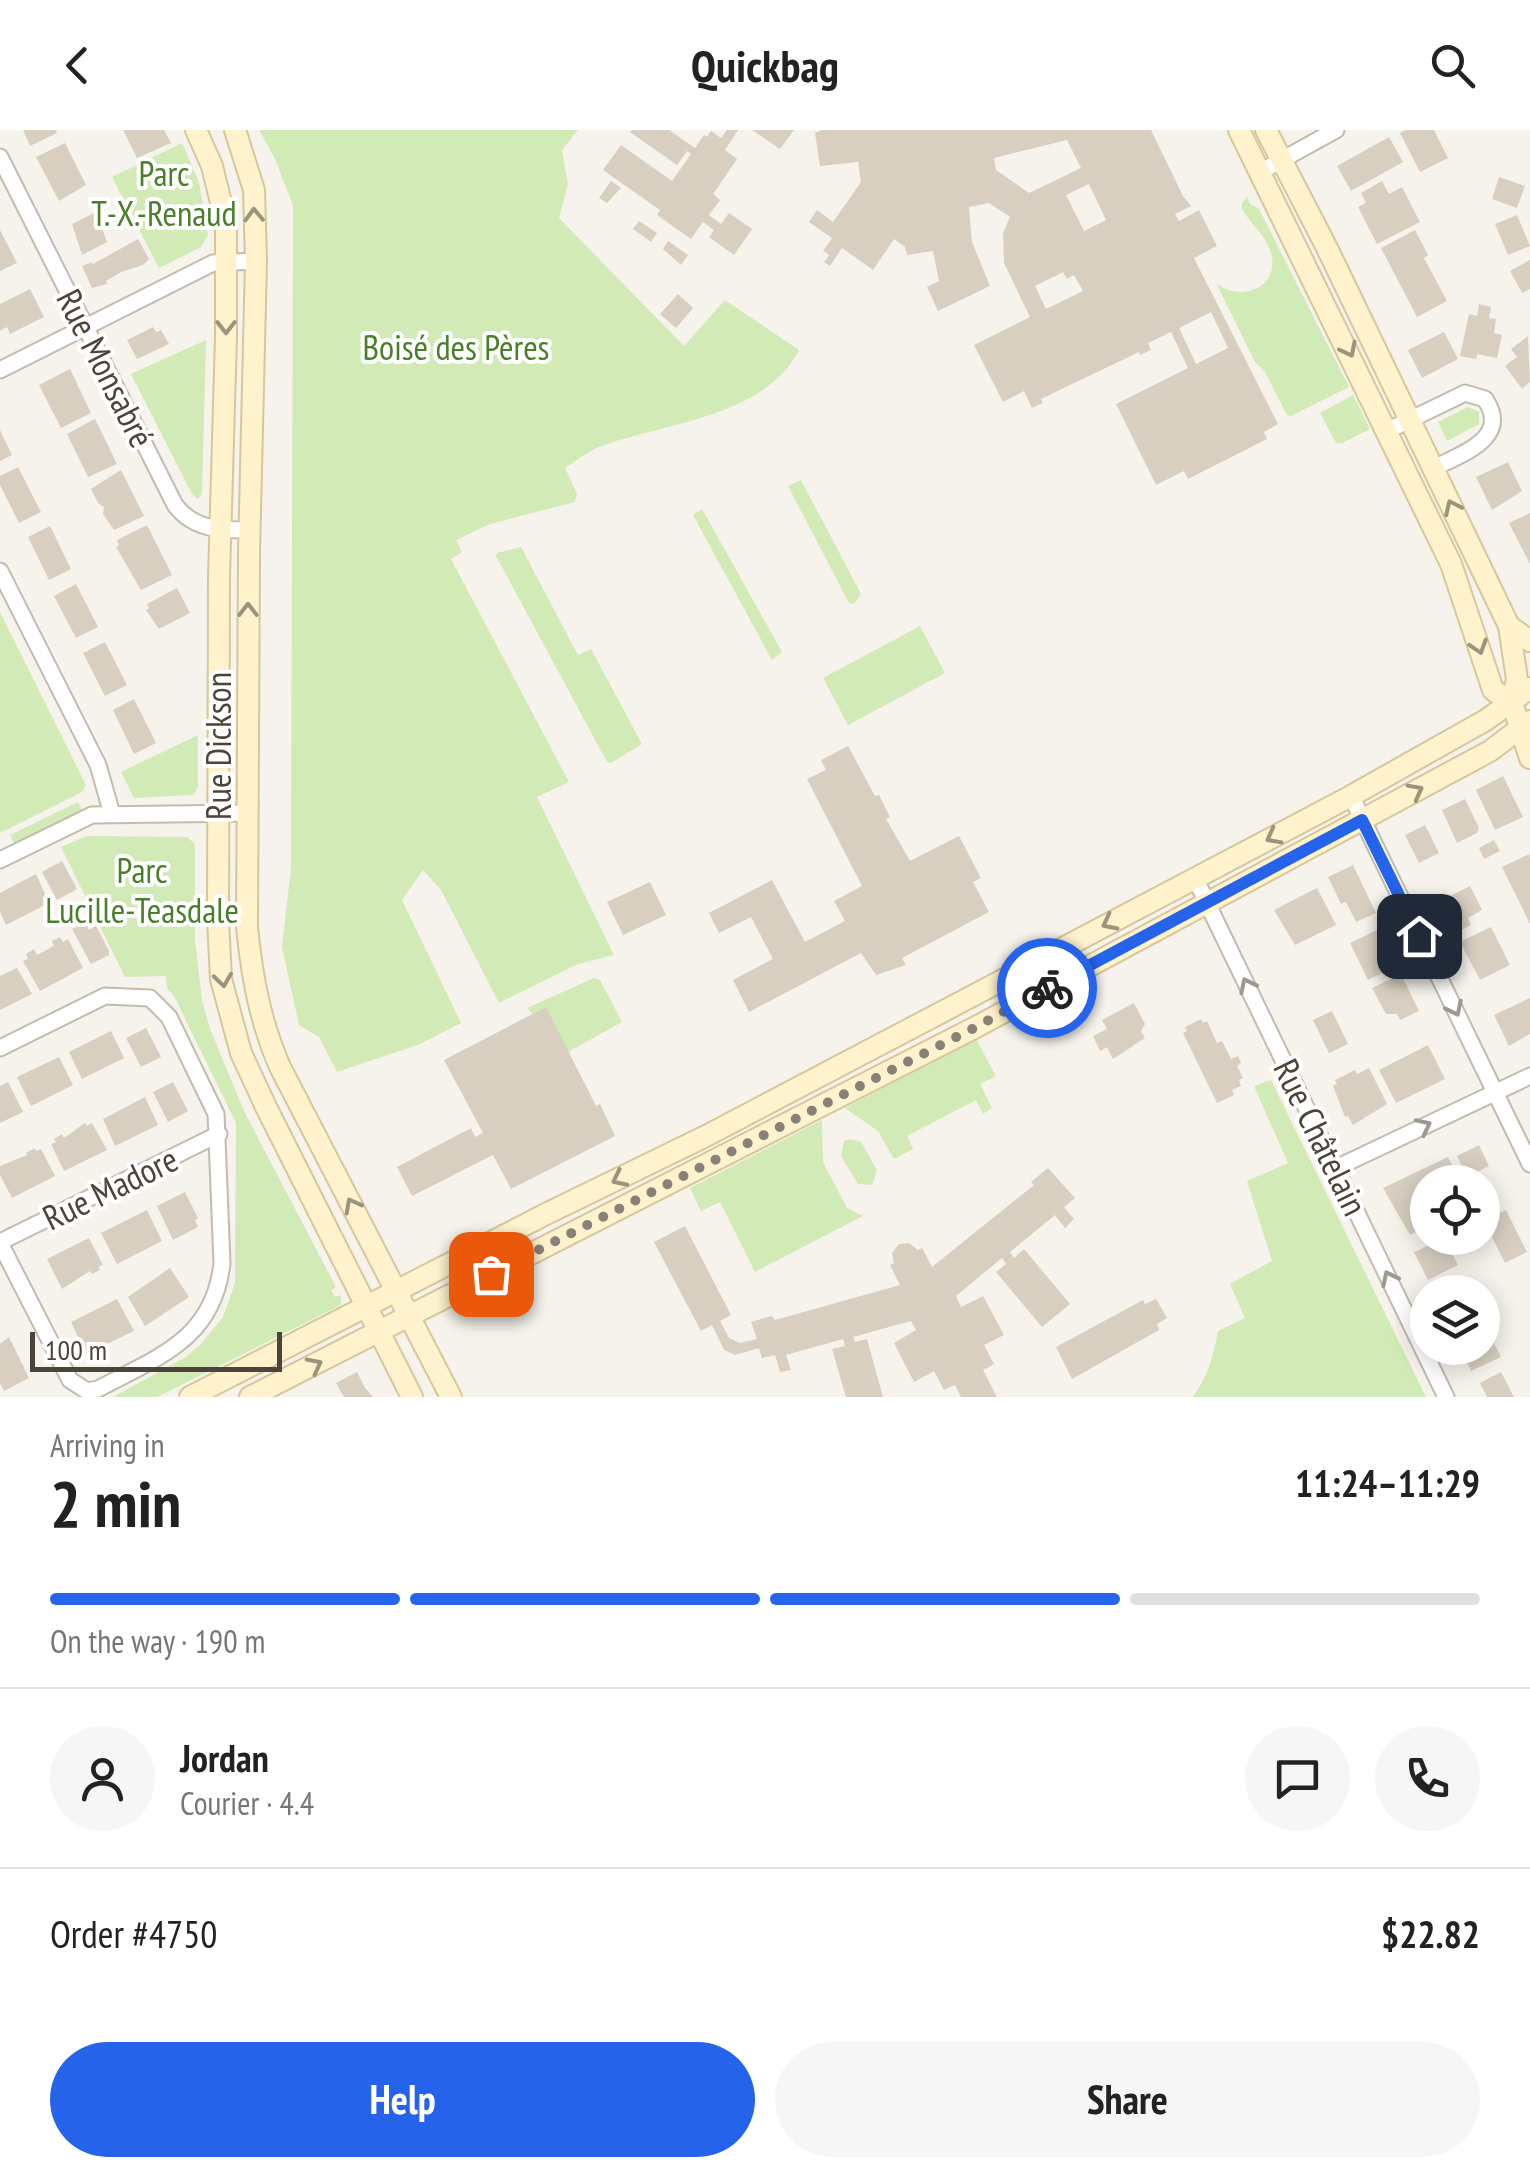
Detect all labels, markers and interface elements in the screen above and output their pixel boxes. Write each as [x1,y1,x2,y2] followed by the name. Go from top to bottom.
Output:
[691,36,839,94] text: Quickbag
[50,38,105,93] icon: back
[1425,38,1480,93] icon: search
[91,150,237,236] park label: Parc T.-X.-Renaud
[244,207,265,223] one-way arrow
[47,281,165,455] street label: Rue Monsabré
[215,320,237,336] one-way arrow
[363,324,549,370] park label: Boisé des Pères
[1336,340,1356,358] one-way arrow
[1444,499,1464,517] one-way arrow
[237,602,259,618] one-way arrow
[1468,638,1488,655] one-way arrow
[195,672,241,820] street label: Rue Dickson
[1406,783,1424,803] one-way arrow
[1265,825,1283,844] one-way arrow
[45,847,239,933] park label: Parc Lucille-Teasdale
[1377,894,1462,979] pin
[1392,909,1447,964] icon: home
[1101,911,1119,930] one-way arrow
[997,938,1097,1038] courier
[1020,961,1075,1016] icon: bike
[211,972,232,988] one-way arrow
[1240,977,1260,995] one-way arrow
[1443,999,1462,1017] one-way arrow
[1263,1051,1379,1223] street label: Rue Châtelain
[1414,1119,1432,1139] one-way arrow
[35,1136,185,1240] street label: Rue Madore
[1410,1165,1500,1365] map controls
[1410,1165,1500,1255] button: locate
[611,1167,629,1186] one-way arrow
[345,1198,364,1216] one-way arrow
[449,1232,534,1317] pin
[464,1247,519,1302] icon: bag
[1381,1270,1401,1288] one-way arrow
[1410,1275,1500,1365] button: layers
[30,1327,282,1372] scale bar
[45,1331,107,1368] text: 100 m
[305,1357,323,1377] one-way arrow
[50,1424,165,1466] text: Arriving in
[1295,1458,1480,1507] text: 11:24–11:29
[50,1461,181,1545] text: 2 min
[50,1620,265,1662] text: On the way · 190 m
[50,1726,155,1831] button: person
[1245,1726,1350,1831] button: chat
[1375,1726,1480,1831] button: phone
[180,1733,269,1782] text: Jordan
[180,1782,314,1824] text: Courier · 4.4
[50,1909,217,1958] text: Order #4750
[1381,1909,1480,1958] text: $22.82
[50,2042,755,2157] button: Help
[775,2042,1480,2157] button: Share

